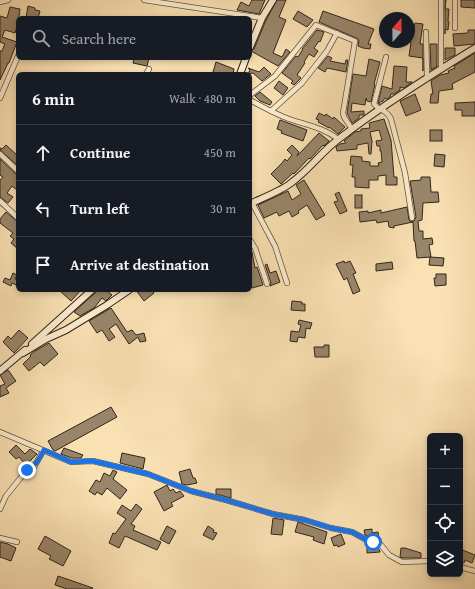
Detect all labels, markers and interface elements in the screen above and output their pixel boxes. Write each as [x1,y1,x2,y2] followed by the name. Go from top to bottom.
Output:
[379,12,415,48] north arrow
[16,16,252,60] search box
[30,27,52,49] icon: search
[62,28,136,49] text: Search here
[32,86,74,111] text: 6 min
[169,89,236,108] text: Walk · 480 m
[32,142,54,164] icon: ahead
[70,142,131,163] text: Continue
[204,143,236,162] text: 450 m
[32,198,54,220] icon: left
[70,198,129,219] text: Turn left
[210,199,236,218] text: 30 m
[32,254,54,276] icon: arrive
[70,254,209,275] text: Arrive at destination
[427,433,463,577] map controls
[427,433,463,469] button: +
[18,461,36,479] route end
[427,469,463,505] button: −
[427,505,463,541] button: locate
[364,533,382,551] route start
[427,541,463,577] button: layers

